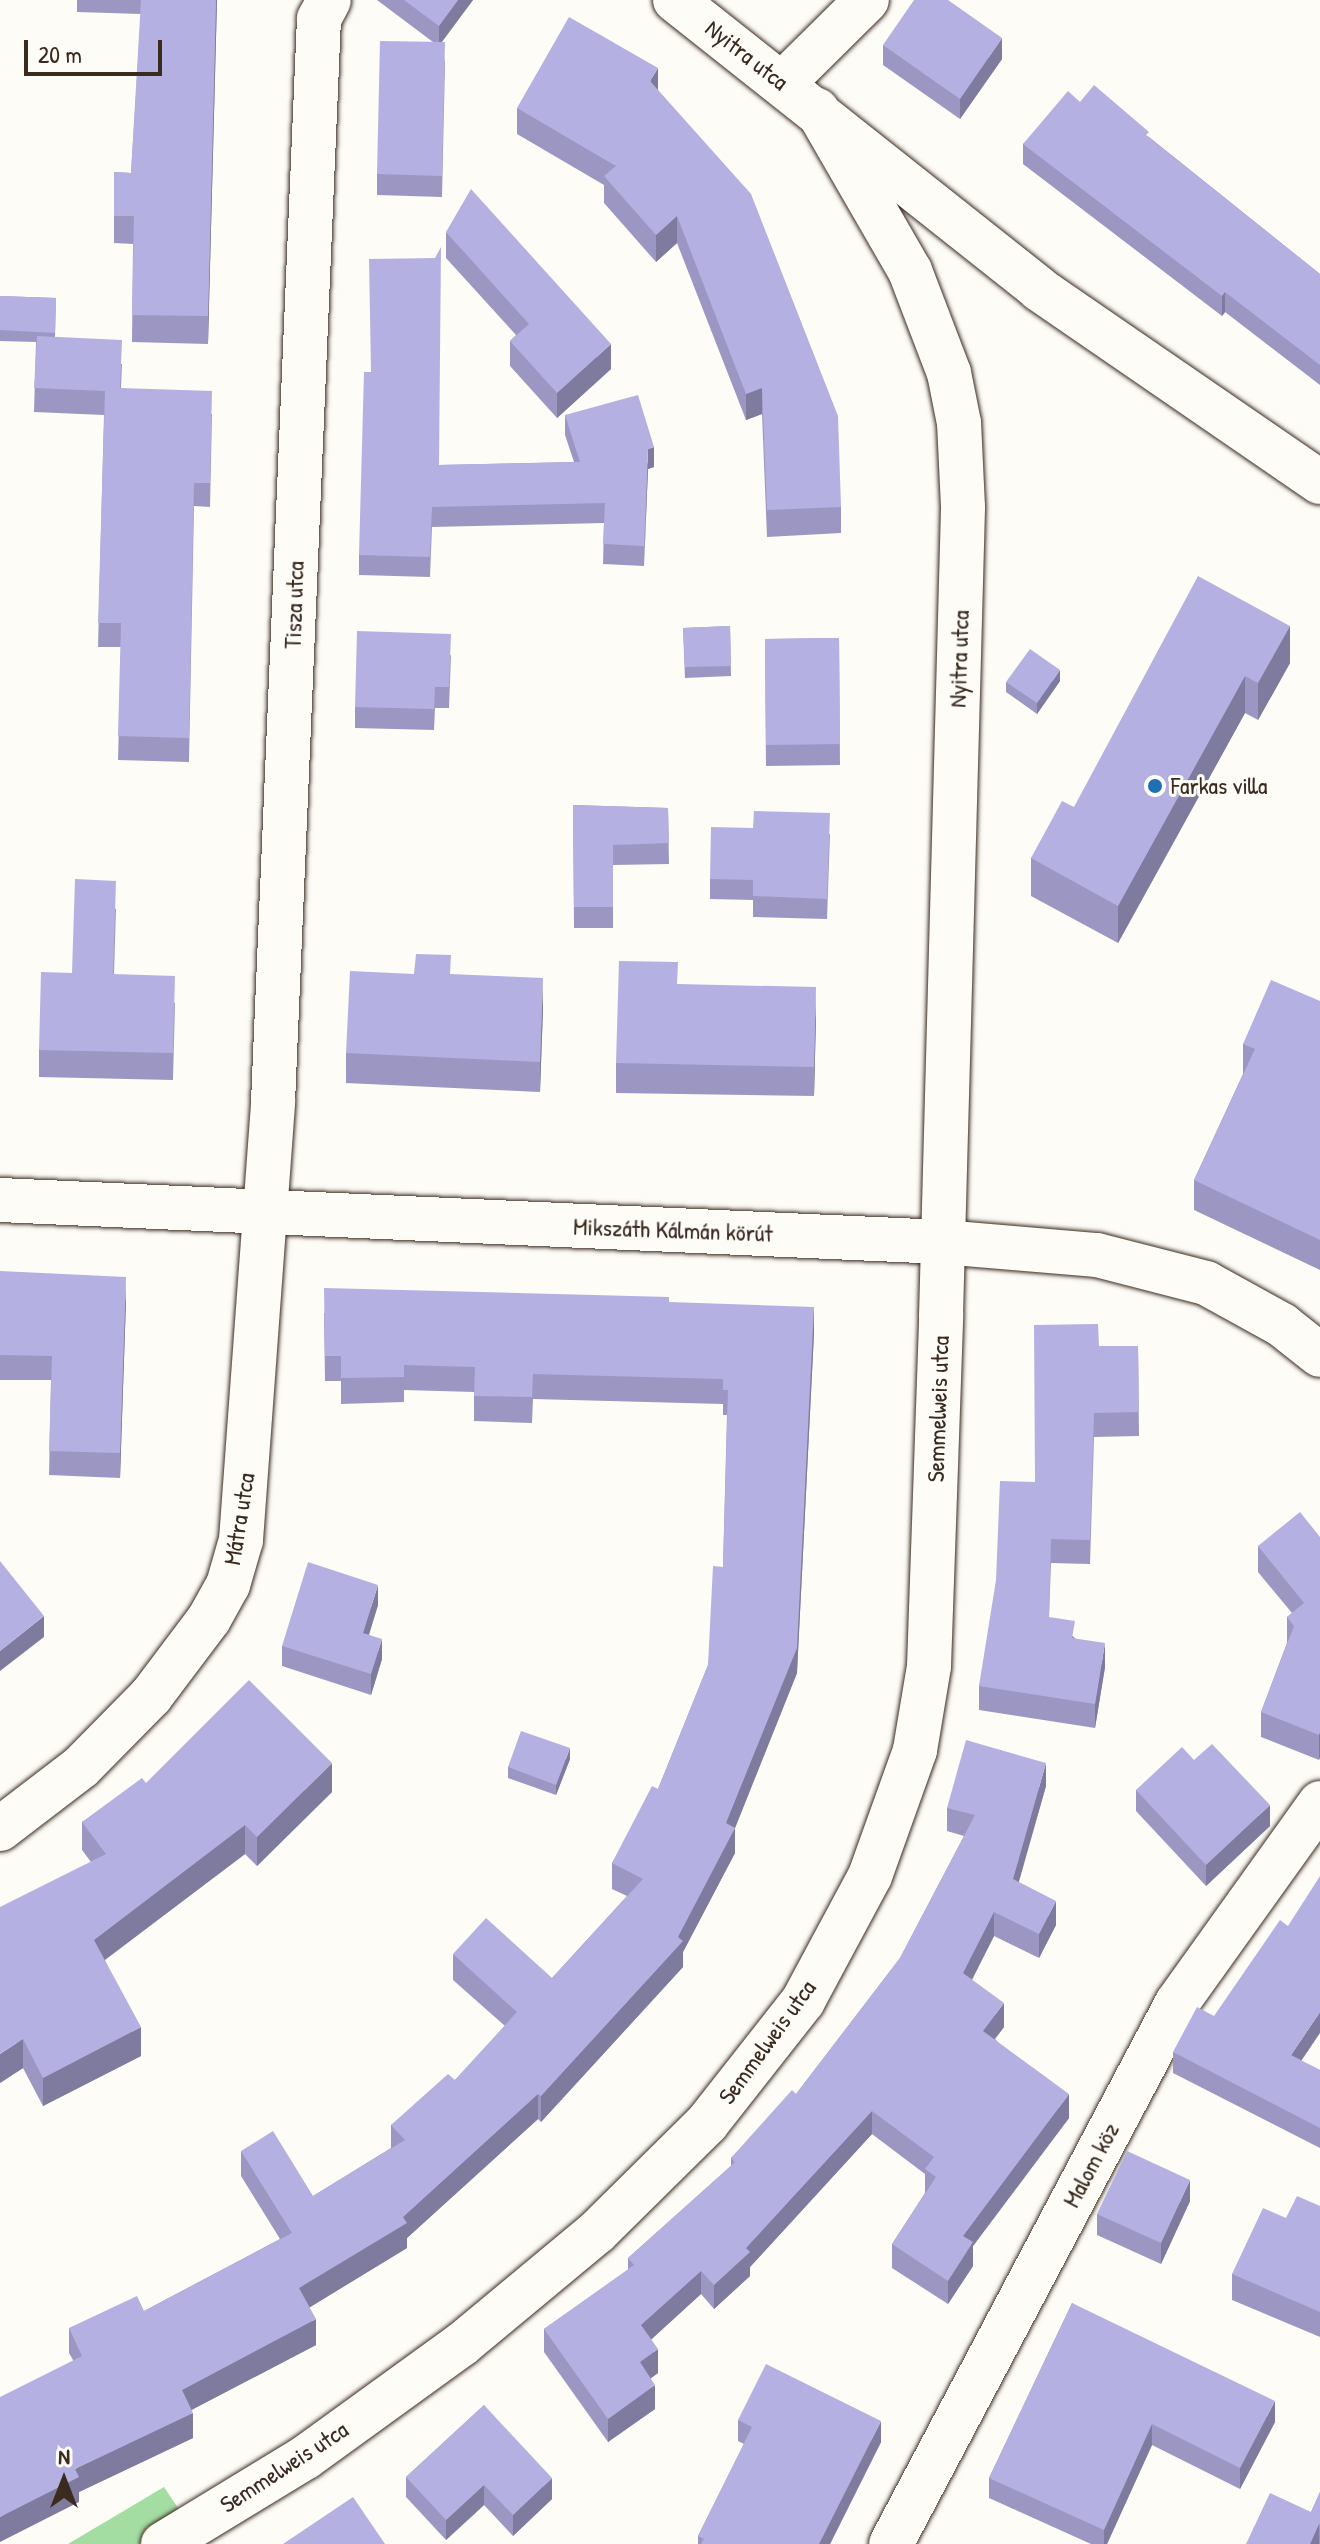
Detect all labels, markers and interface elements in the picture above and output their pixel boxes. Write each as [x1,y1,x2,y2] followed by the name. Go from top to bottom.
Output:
[700,14,794,96] street label: Nyitra utca
[28,24,166,74] scale bar
[38,38,82,70] text: 20 m
[278,561,310,649] street label: Tisza utca
[943,610,975,708] street label: Nyitra utca
[1171,772,1268,800] place label: Farkas villa
[1146,777,1164,795] marker: Farkas villa
[573,1212,773,1248] street label: Mikszáth Kálmán körút
[921,1335,955,1483] street label: Semmelweis utca
[218,1471,260,1567] street label: Mátra utca
[712,1974,822,2110] street label: Semmelweis utca
[1057,2118,1125,2212] street label: Malom köz
[215,2415,353,2519] street label: Semmelweis utca
[24,2440,104,2520] north arrow
[58,2441,70,2471] text: N

